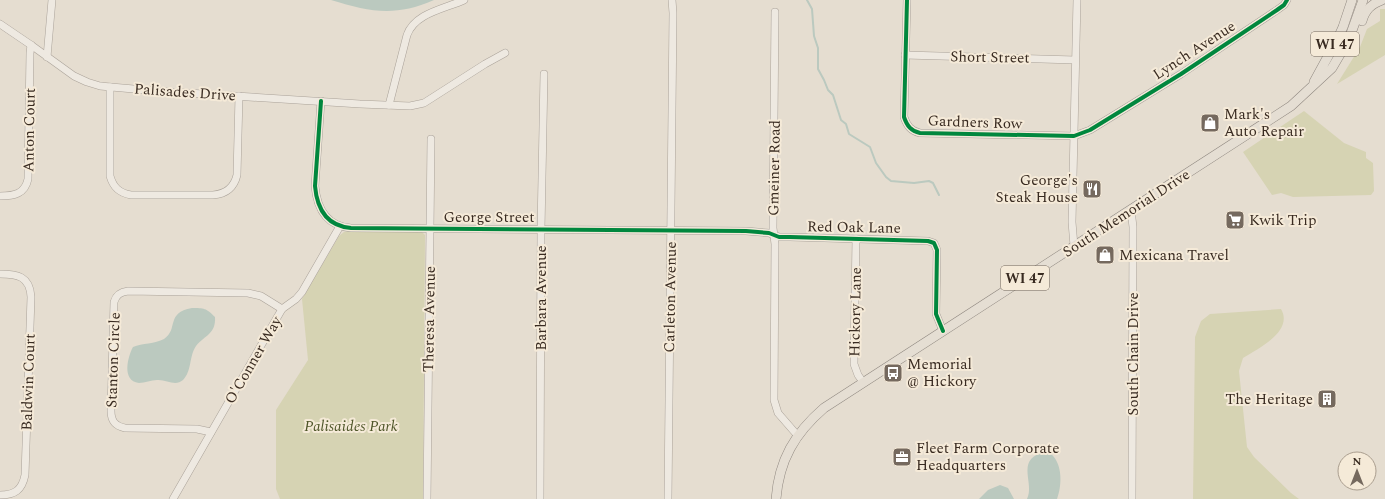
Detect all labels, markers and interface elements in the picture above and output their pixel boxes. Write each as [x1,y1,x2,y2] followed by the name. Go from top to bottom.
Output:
[1148,15,1240,86] street label: Lynch Avenue
[1311,32,1359,56] road number: WI 47
[950,45,1030,70] street label: Short Street
[133,77,237,108] street label: Palisades Drive
[17,88,42,172] street label: Anton Court
[1224,103,1304,143] place label: Mark's Auto Repair
[927,109,1023,136] street label: Gardners Row
[1199,112,1221,134] shop icon: Mark's Auto Repair
[762,120,787,216] street label: Gmeiner Road
[1058,163,1195,263] street label: South Memorial Drive
[995,169,1078,209] place label: George's Steak House
[1081,178,1103,200] restaurant icon: George's Steak House
[443,206,535,229] street label: George Street
[1224,209,1246,231] supermarket icon: Kwik Trip
[1249,209,1316,232] place label: Kwik Trip
[807,215,901,240] street label: Red Oak Lane
[658,241,683,353] street label: Carleton Avenue
[1094,244,1116,266] shop icon: Mexicana Travel
[1119,244,1229,267] place label: Mexicana Travel
[530,245,553,351] street label: Barbara Avenue
[417,266,442,372] street label: Theresa Avenue
[1001,266,1049,290] road number: WI 47
[843,267,868,357] street label: Hickory Lane
[1122,292,1145,416] street label: South Chain Drive
[219,311,288,409] street label: O'Conner Way
[100,312,127,408] street label: Stanton Circle
[15,333,42,431] street label: Baldwin Court
[907,353,977,393] place label: Memorial @ Hickory
[882,362,904,384] bus stop icon: Memorial @ Hickory
[1225,388,1313,411] place label: The Heritage
[1316,388,1338,410] building icon: The Heritage
[304,415,398,438] park label: Palisaides Park
[916,437,1059,477] place label: Fleet Farm Corporate Headquarters
[891,446,913,468] office icon: Fleet Farm Corporate Headquarters
[1337,451,1377,491] north arrow
[1353,453,1362,470] text: N

